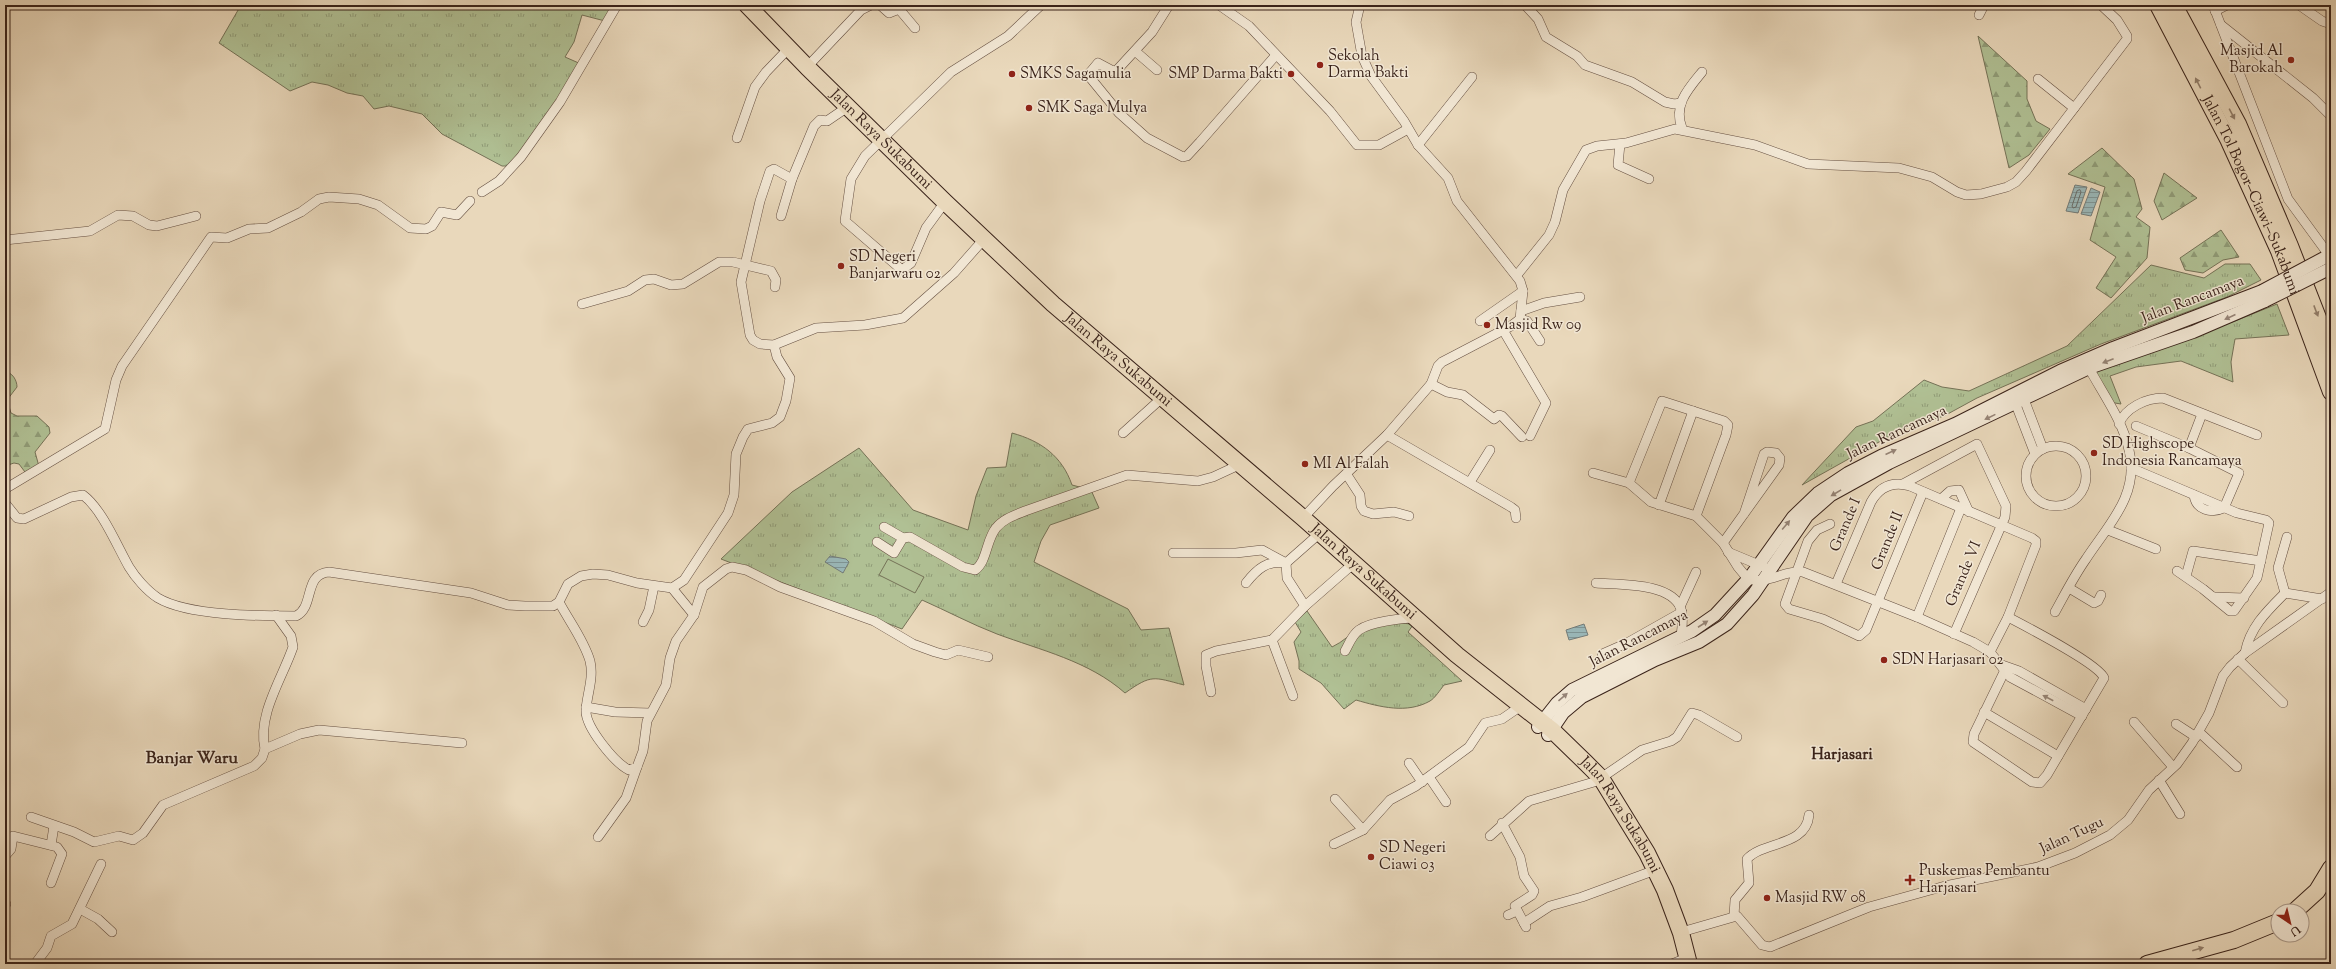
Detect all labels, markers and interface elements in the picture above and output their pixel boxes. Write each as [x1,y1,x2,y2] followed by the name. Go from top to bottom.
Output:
[2220,41,2283,79] place label: Masjid Al Barokah
[1328,46,1409,84] place label: Sekolah Darma Bakti
[2286,55,2296,65] marker: Masjid Al Barokah
[1315,60,1325,70] marker: Sekolah Darma Bakti
[1020,64,1132,85] place label: SMKS Sagamulia
[1168,64,1283,85] place label: SMP Darma Bakti
[1007,69,1017,79] marker: SMKS Sagamulia
[1286,69,1296,79] marker: SMP Darma Bakti
[2195,77,2202,89] one-way arrow
[825,84,937,194] street label: Jalan Raya Sukabumi
[2196,91,2305,298] street label: Jalan Tol Bogor–Ciawi–Sukabumi
[1037,98,1147,119] place label: SMK Saga Mulya
[1024,103,1034,113] marker: SMK Saga Mulya
[2229,108,2235,119] one-way arrow
[849,247,941,285] place label: SD Negeri Banjarwaru 02
[836,261,846,271] marker: SD Negeri Banjarwaru 02
[2138,271,2247,330] street label: Jalan Rancamaya
[2313,305,2319,317] one-way arrow
[1059,307,1177,412] street label: Jalan Raya Sukabumi
[2225,314,2236,320] one-way arrow
[1495,315,1581,336] place label: Masjid Rw 09
[1482,320,1492,330] marker: Masjid Rw 09
[2101,358,2113,364] one-way arrow
[1843,401,1950,466] street label: Jalan Rancamaya
[1985,414,1996,420] one-way arrow
[2102,434,2242,472] place label: SD Highscope Indonesia Rancamaya
[1886,448,1898,454] one-way arrow
[2089,448,2099,458] marker: SD Highscope Indonesia Rancamaya
[1313,454,1390,475] place label: MI Al Falah
[1300,459,1310,469] marker: MI Al Falah
[1830,489,1842,496] one-way arrow
[1825,495,1867,555] street label: Grande I
[1867,508,1909,574] street label: Grande II
[1305,518,1421,625] street label: Jalan Raya Sukabumi
[1781,520,1790,531] one-way arrow
[1941,538,1987,610] street label: Grande VI
[1585,605,1692,673] street label: Jalan Rancamaya
[1698,620,1708,628] one-way arrow
[1892,650,2004,671] place label: SDN Harjasari 02
[1879,655,1889,665] marker: SDN Harjasari 02
[1558,693,1569,702] one-way arrow
[2042,694,2053,701] one-way arrow
[1811,744,1873,767] district label: Harjasari
[146,747,238,771] district label: Banjar Waru
[1574,751,1666,877] street label: Jalan Raya Sukabumi
[2036,812,2108,860] street label: Jalan Tugu
[1379,838,1446,876] place label: SD Negeri Ciawi 03
[1366,852,1376,862] marker: SD Negeri Ciawi 03
[1919,861,2050,899] place label: Puskemas Pembantu Harjasari
[1904,874,1916,886] marker: Puskemas Pembantu Harjasari
[1775,888,1866,909] place label: Masjid RW 08
[1762,893,1772,903] marker: Masjid RW 08
[2270,903,2310,943] north arrow
[2287,921,2304,940] text: U
[2193,946,2205,952] one-way arrow

